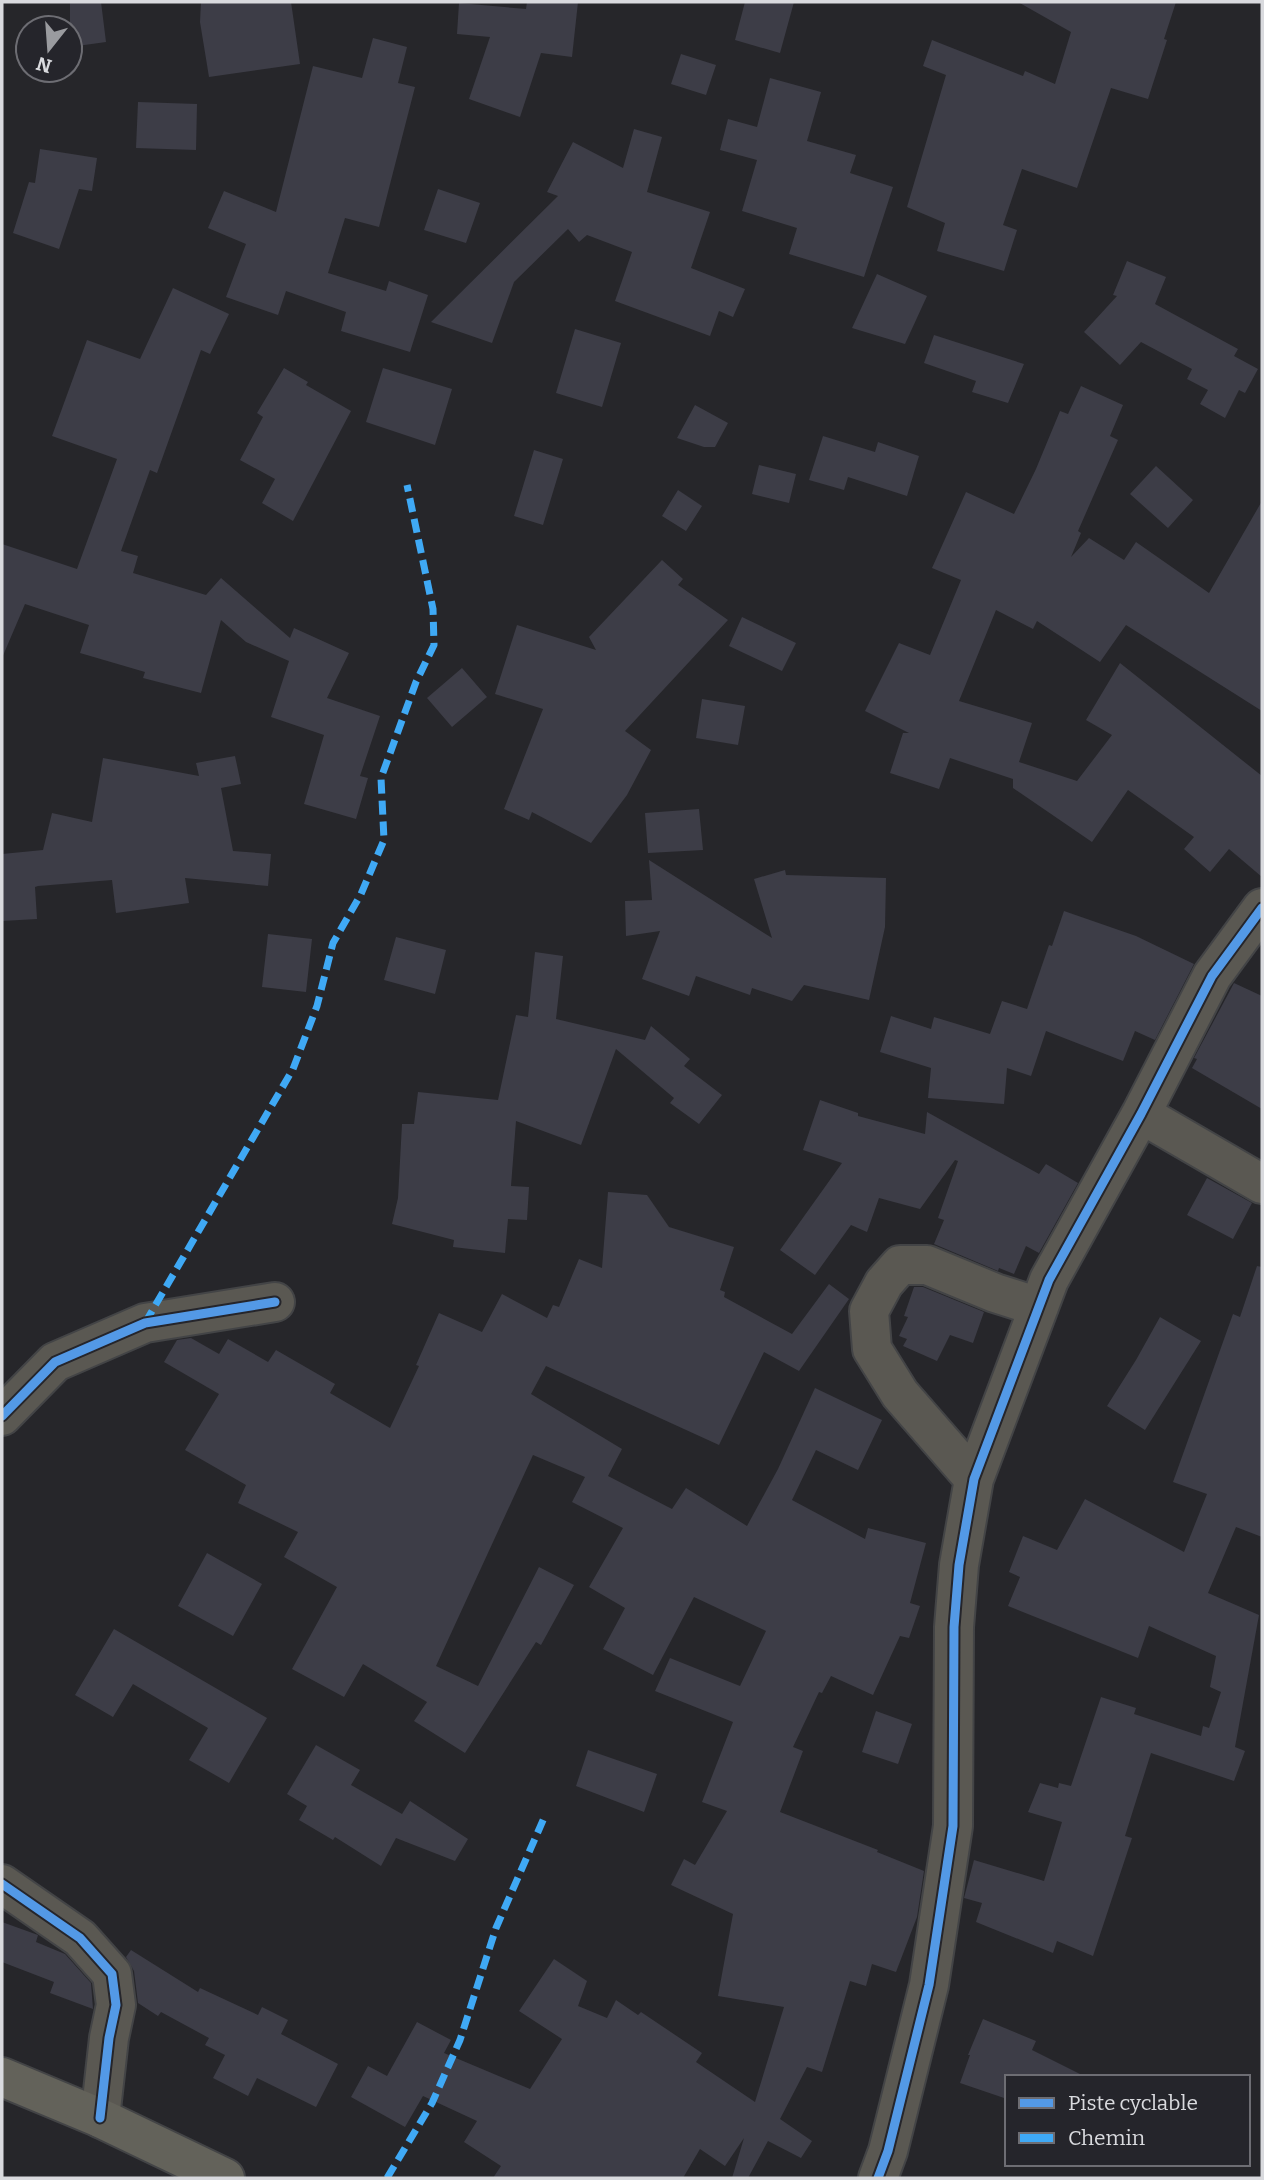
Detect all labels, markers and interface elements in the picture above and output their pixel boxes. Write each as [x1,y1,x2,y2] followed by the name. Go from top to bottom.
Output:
[14,14,84,84] north arrow
[33,52,55,78] text: N
[1005,2075,1250,2166] legend
[1068,2090,1198,2116] text: Piste cyclable
[1068,2125,1145,2151] text: Chemin

